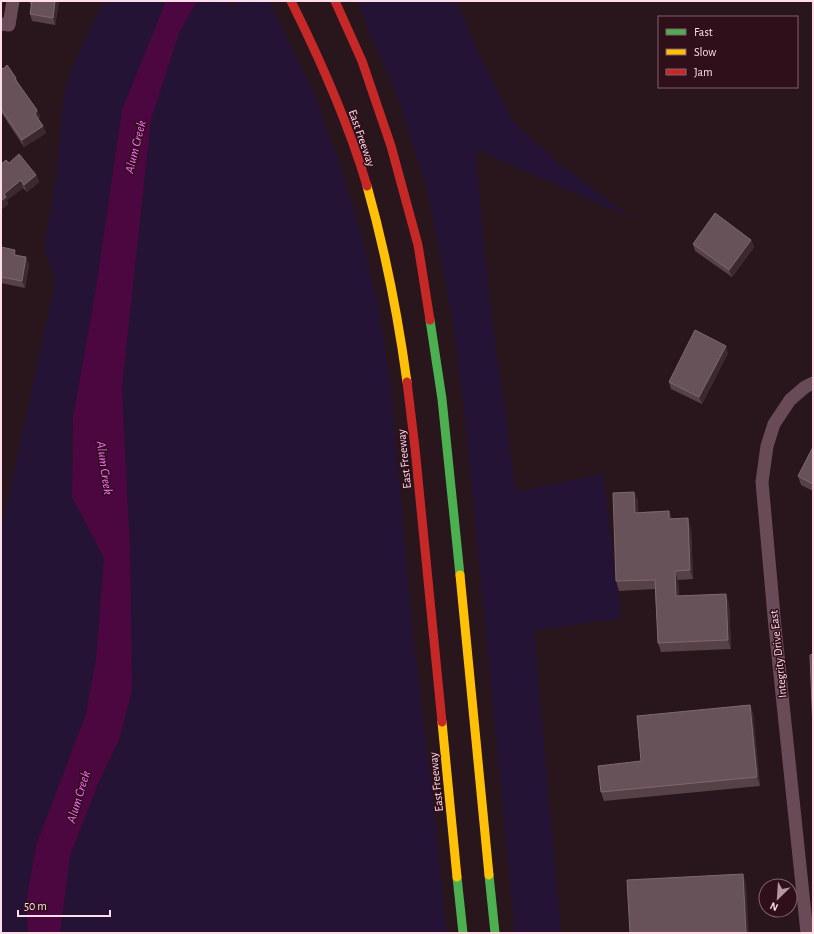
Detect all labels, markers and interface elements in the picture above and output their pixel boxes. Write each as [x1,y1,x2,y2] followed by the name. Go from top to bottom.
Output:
[658,16,798,88] legend
[694,26,713,38] text: Fast
[694,46,716,58] text: Slow
[694,66,713,78] text: Jam
[346,108,377,168] street label: East Freeway
[123,119,149,176] water label: Alum Creek
[395,429,414,489] street label: East Freeway
[94,439,114,496] water label: Alum Creek
[767,609,790,698] street label: Integrity Drive East
[427,752,446,812] street label: East Freeway
[65,769,93,826] water label: Alum Creek
[758,878,798,918] north arrow
[18,892,110,918] scale bar
[24,900,47,912] text: 50 m
[768,900,780,913] text: N

